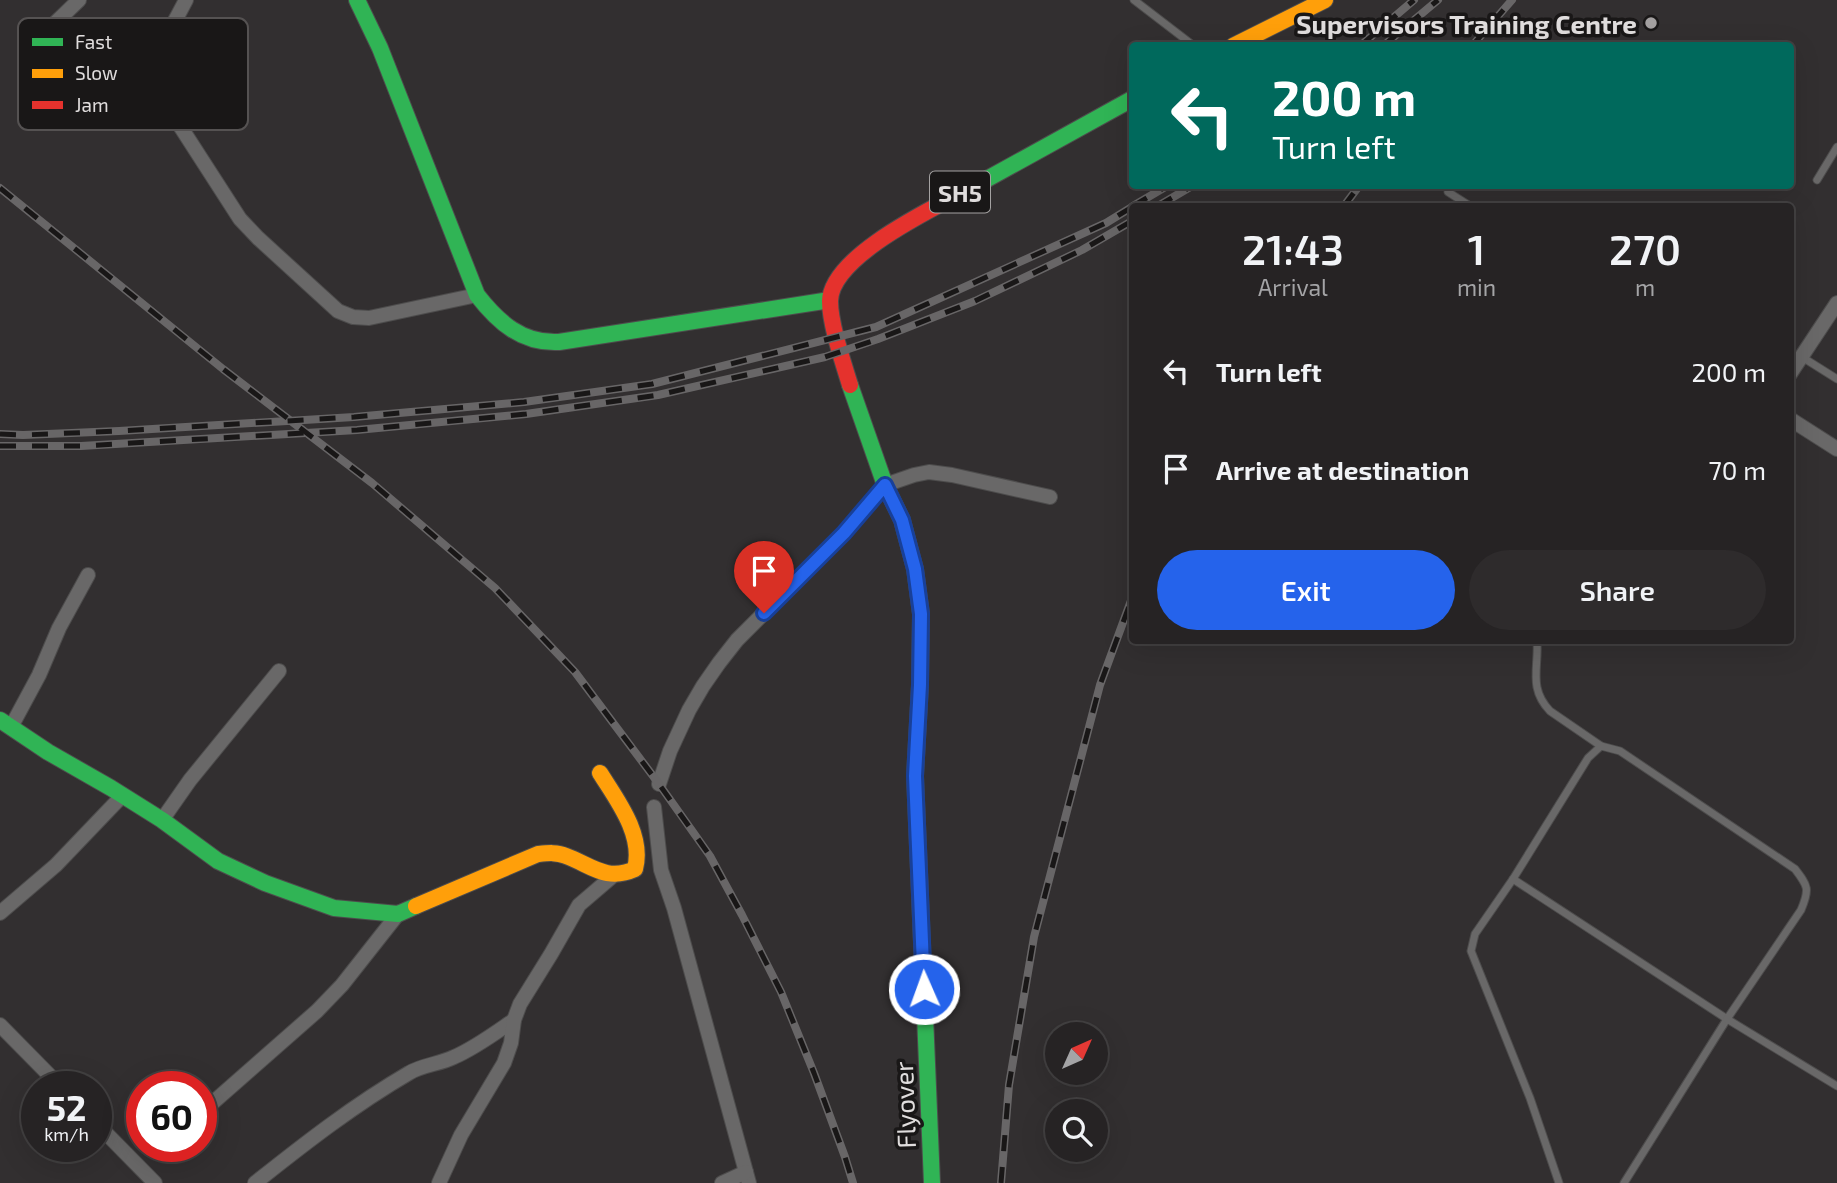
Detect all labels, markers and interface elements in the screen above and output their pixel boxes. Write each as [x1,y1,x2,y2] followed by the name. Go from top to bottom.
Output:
[1296,8,1637,39] place label: Supervisors Training Centre
[1643,15,1659,31] marker: Supervisors Training Centre
[18,18,248,130] legend
[75,30,112,53] text: Fast
[75,61,118,84] text: Slow
[1272,67,1416,126] text: 200 m
[1157,70,1248,161] icon: left
[75,93,109,116] text: Jam
[1272,127,1396,165] text: Turn left
[930,172,990,212] road number: SH5
[1242,223,1344,273] text: 21:43
[1468,223,1485,273] text: 1
[1609,223,1681,273] text: 270
[1258,273,1328,301] text: Arrival
[1457,273,1496,301] text: min
[1635,273,1655,301] text: m
[1157,352,1195,390] icon: left
[1216,356,1322,387] text: Turn left
[1691,356,1766,387] text: 200 m
[1157,450,1195,488] icon: arrive
[1216,454,1469,485] text: Arrive at destination
[1708,454,1766,485] text: 70 m
[734,541,794,613] pin
[1157,550,1455,630] button: Exit
[1469,550,1766,630] button: Share
[745,552,783,590] icon: arrive
[887,952,961,1026] position arrow
[1045,1022,1108,1085] north arrow
[1045,1022,1108,1162] map controls
[887,1061,921,1149] street label: Flyover
[126,1071,217,1162] speed limit sign: 60
[47,1086,86,1128] text: 52
[1045,1099,1108,1162] button: search
[44,1123,89,1145] text: km/h

